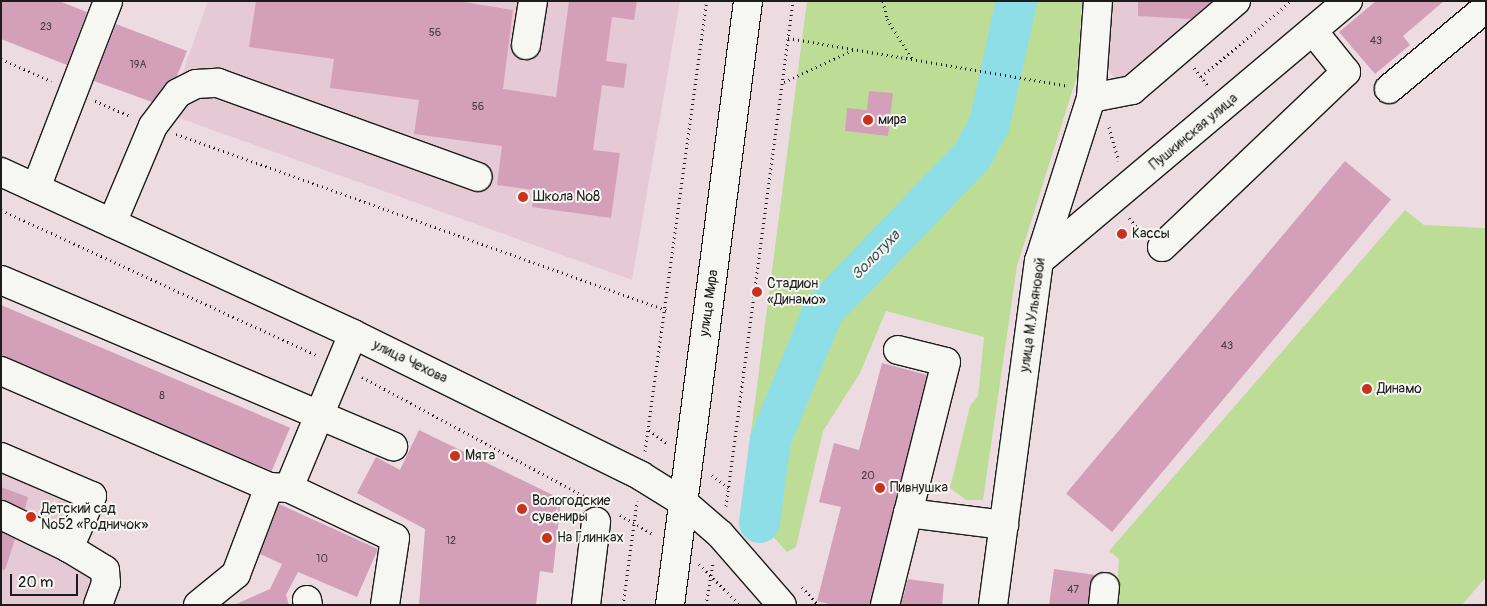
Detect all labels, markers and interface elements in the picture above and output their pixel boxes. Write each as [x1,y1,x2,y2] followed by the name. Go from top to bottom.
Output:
[40,20,52,34] house number: 23
[429,26,441,40] house number: 56
[1370,34,1382,48] house number: 43
[129,58,147,72] house number: 19А
[1146,90,1242,174] street label: Пушкинская улица
[472,100,484,114] house number: 56
[878,112,907,128] place label: мира
[862,114,874,126] marker: мира
[533,189,600,205] place label: Школа №8
[517,191,529,203] marker: Школа №8
[1132,226,1170,242] place label: Кассы
[848,227,904,283] water label: Золотуха
[1116,228,1128,240] marker: Кассы
[1017,257,1049,373] street label: улица М.Ульяновой
[696,268,722,338] street label: улица Мира
[767,276,826,308] place label: Стадион «Динамо»
[751,286,763,298] marker: Стадион «Динамо»
[370,337,450,387] street label: улица Чехова
[1221,339,1233,353] house number: 43
[1377,381,1422,397] place label: Динамо
[1361,383,1373,395] marker: Динамо
[159,389,165,403] house number: 8
[465,448,495,464] place label: Мята
[449,450,461,462] marker: Мята
[861,469,875,483] house number: 20
[890,480,948,496] place label: Пивнушка
[874,482,886,494] marker: Пивнушка
[532,493,610,526] place label: Вологодские сувениры
[41,501,148,534] place label: Детский сад №52 «Родничок»
[516,503,528,515] marker: Вологодские сувениры
[25,511,37,523] marker: Детский сад №52 «Родничок»
[557,530,623,546] place label: На Глинках
[541,532,553,544] marker: На Глинках
[446,534,456,548] house number: 12
[316,552,328,566] house number: 10
[12,564,80,596] scale bar
[18,573,53,592] text: 20 m
[1067,583,1079,597] house number: 47

